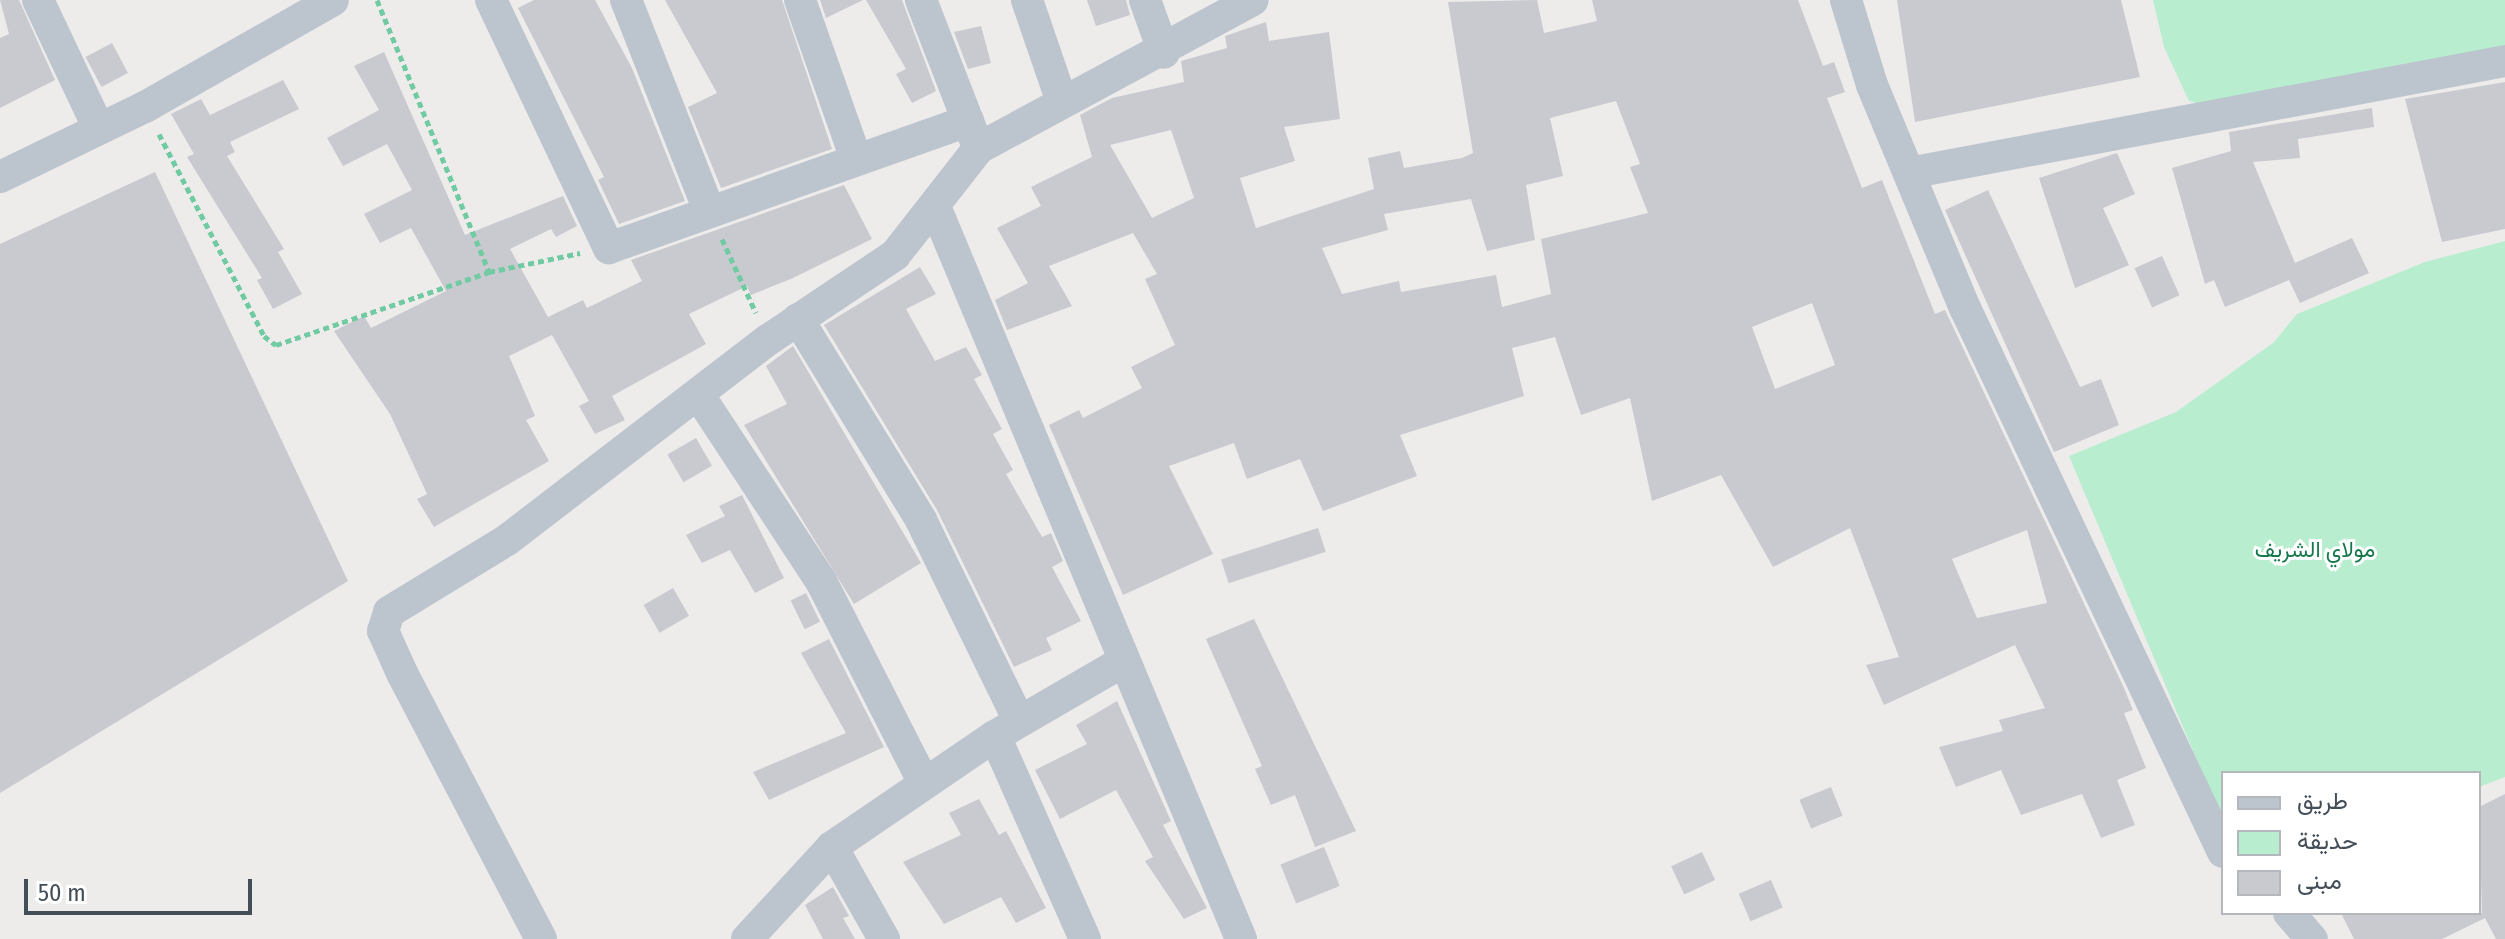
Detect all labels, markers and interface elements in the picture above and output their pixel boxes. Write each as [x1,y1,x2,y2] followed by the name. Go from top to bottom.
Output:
[2255,537,2375,563] park label: مولاي الشريف
[2221,771,2481,915] legend
[2297,787,2348,815] text: طريق
[2297,827,2358,855] text: حديقة
[28,863,256,913] scale bar
[2297,867,2342,895] text: مبنى
[38,879,86,907] text: 50 m

